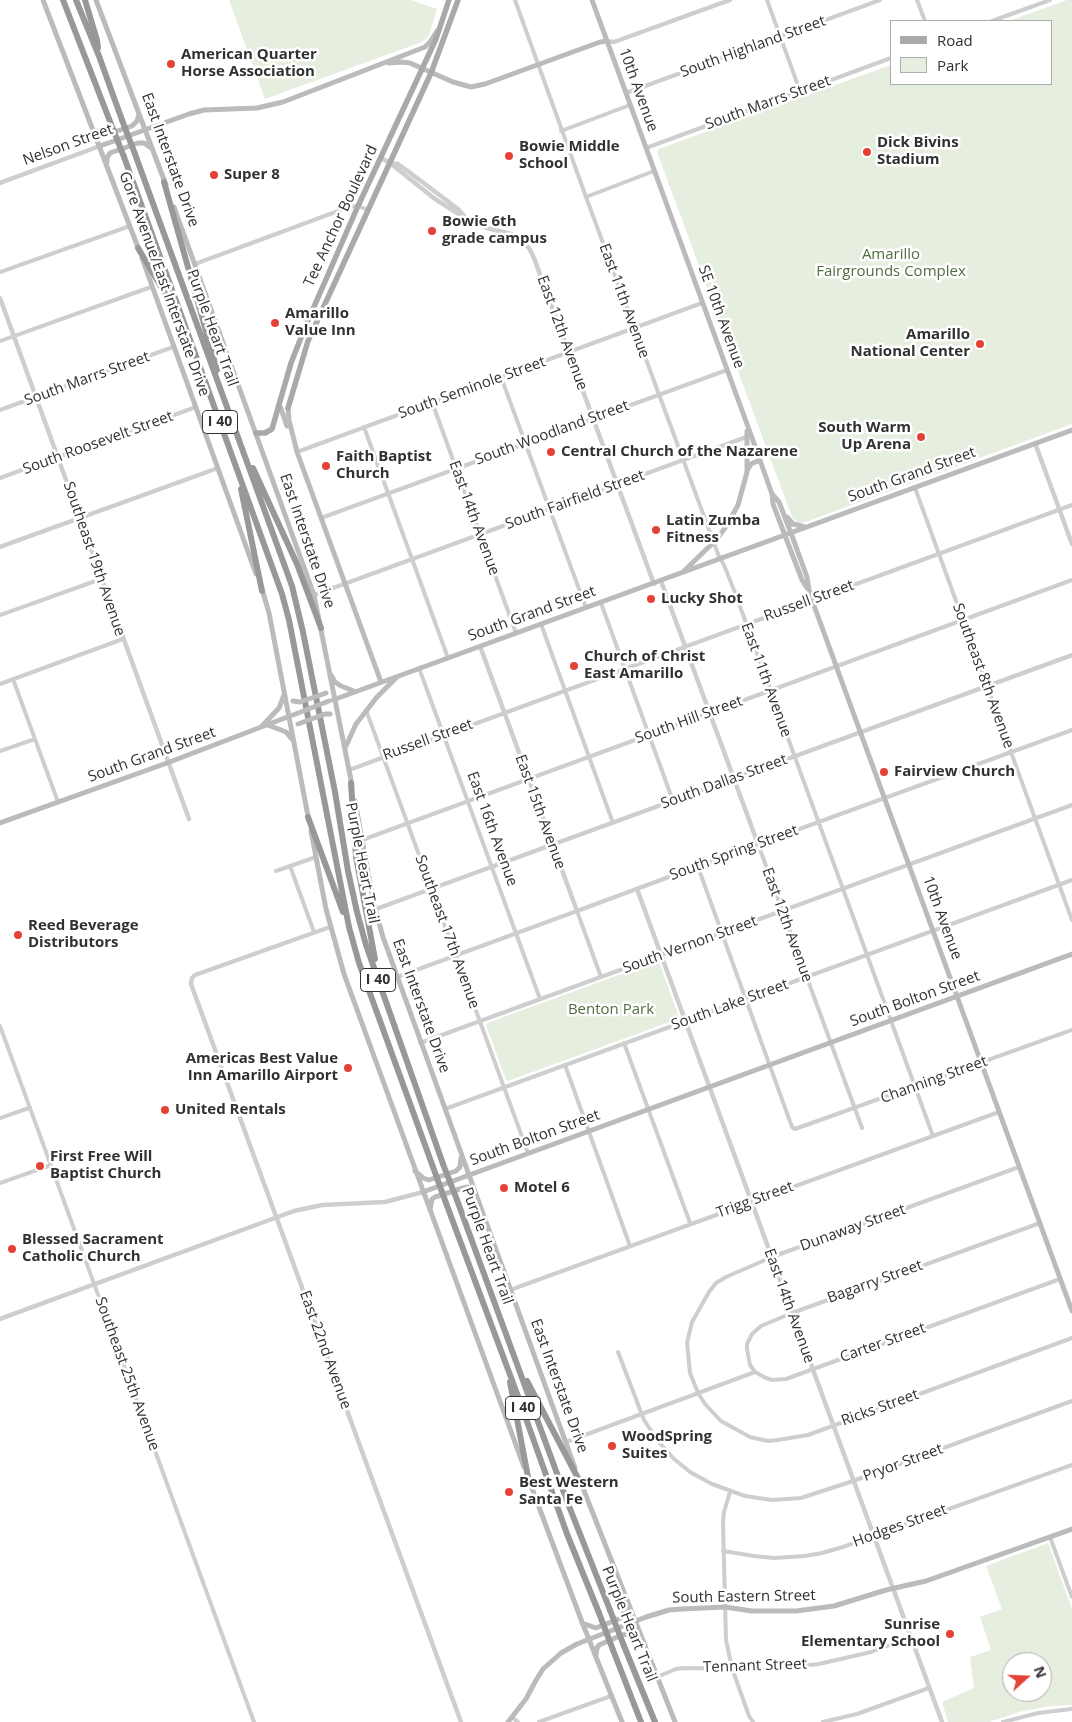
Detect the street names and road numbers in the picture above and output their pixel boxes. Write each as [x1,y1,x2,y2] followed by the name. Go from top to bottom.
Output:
[678,12,828,82] street label: South Highland Street
[615,46,661,134] street label: 10th Avenue
[703,72,833,134] street label: South Marrs Street
[137,90,203,230] street label: East Interstate Drive
[20,120,116,170] street label: Nelson Street
[300,142,382,290] street label: Tee Anchor Boulevard
[115,169,213,399] street label: Gore Avenue/East Interstate Drive
[595,241,653,361] street label: East 11th Avenue
[694,263,748,371] street label: SE 10th Avenue
[182,267,242,389] street label: Purple Heart Trail
[533,273,591,393] street label: East 12th Avenue
[22,348,152,410] street label: South Marrs Street
[396,353,548,423] street label: South Seminole Street
[473,397,631,469] street label: South Woodland Street
[20,407,176,479] street label: South Roosevelt Street
[202,411,238,434] road number: I 40
[846,444,978,506] street label: South Grand Street
[445,458,503,578] street label: East 14th Avenue
[503,466,647,534] street label: South Fairfield Street
[275,471,339,611] street label: East Interstate Drive
[59,480,129,638] street label: Southeast 19th Avenue
[762,576,856,626] street label: Russell Street
[466,583,598,645] street label: South Grand Street
[948,601,1018,751] street label: Southeast 8th Avenue
[737,620,795,740] street label: East 11th Avenue
[633,692,745,748] street label: South Hill Street
[381,715,475,765] street label: Russell Street
[86,724,218,786] street label: South Grand Street
[658,751,790,813] street label: South Dallas Street
[511,752,569,872] street label: East 15th Avenue
[463,769,521,889] street label: East 16th Avenue
[341,801,383,925] street label: Purple Heart Trail
[667,821,801,885] street label: South Spring Street
[411,853,483,1011] street label: Southeast 17th Avenue
[758,865,816,985] street label: East 12th Avenue
[919,874,965,962] street label: 10th Avenue
[620,912,760,978] street label: South Vernon Street
[388,936,454,1076] street label: East Interstate Drive
[848,967,982,1031] street label: South Bolton Street
[360,968,396,992] road number: I 40
[669,975,791,1035] street label: South Lake Street
[878,1052,990,1108] street label: Channing Street
[468,1106,602,1170] street label: South Bolton Street
[714,1178,796,1222] street label: Trigg Street
[457,1185,517,1307] street label: Purple Heart Trail
[798,1201,908,1255] street label: Dunaway Street
[760,1246,818,1366] street label: East 14th Avenue
[825,1256,925,1308] street label: Bagarry Street
[295,1288,355,1412] street label: East 22nd Avenue
[91,1295,163,1453] street label: Southeast 25th Avenue
[526,1316,592,1456] street label: East Interstate Drive
[838,1319,928,1367] street label: Carter Street
[839,1386,921,1430] street label: Ricks Street
[506,1396,540,1420] road number: I 40
[861,1440,945,1486] street label: Pryor Street
[851,1501,949,1551] street label: Hodges Street
[598,1564,660,1684] street label: Purple Heart Trail
[672,1587,816,1607] street label: South Eastern Street
[703,1655,807,1677] street label: Tennant Street

